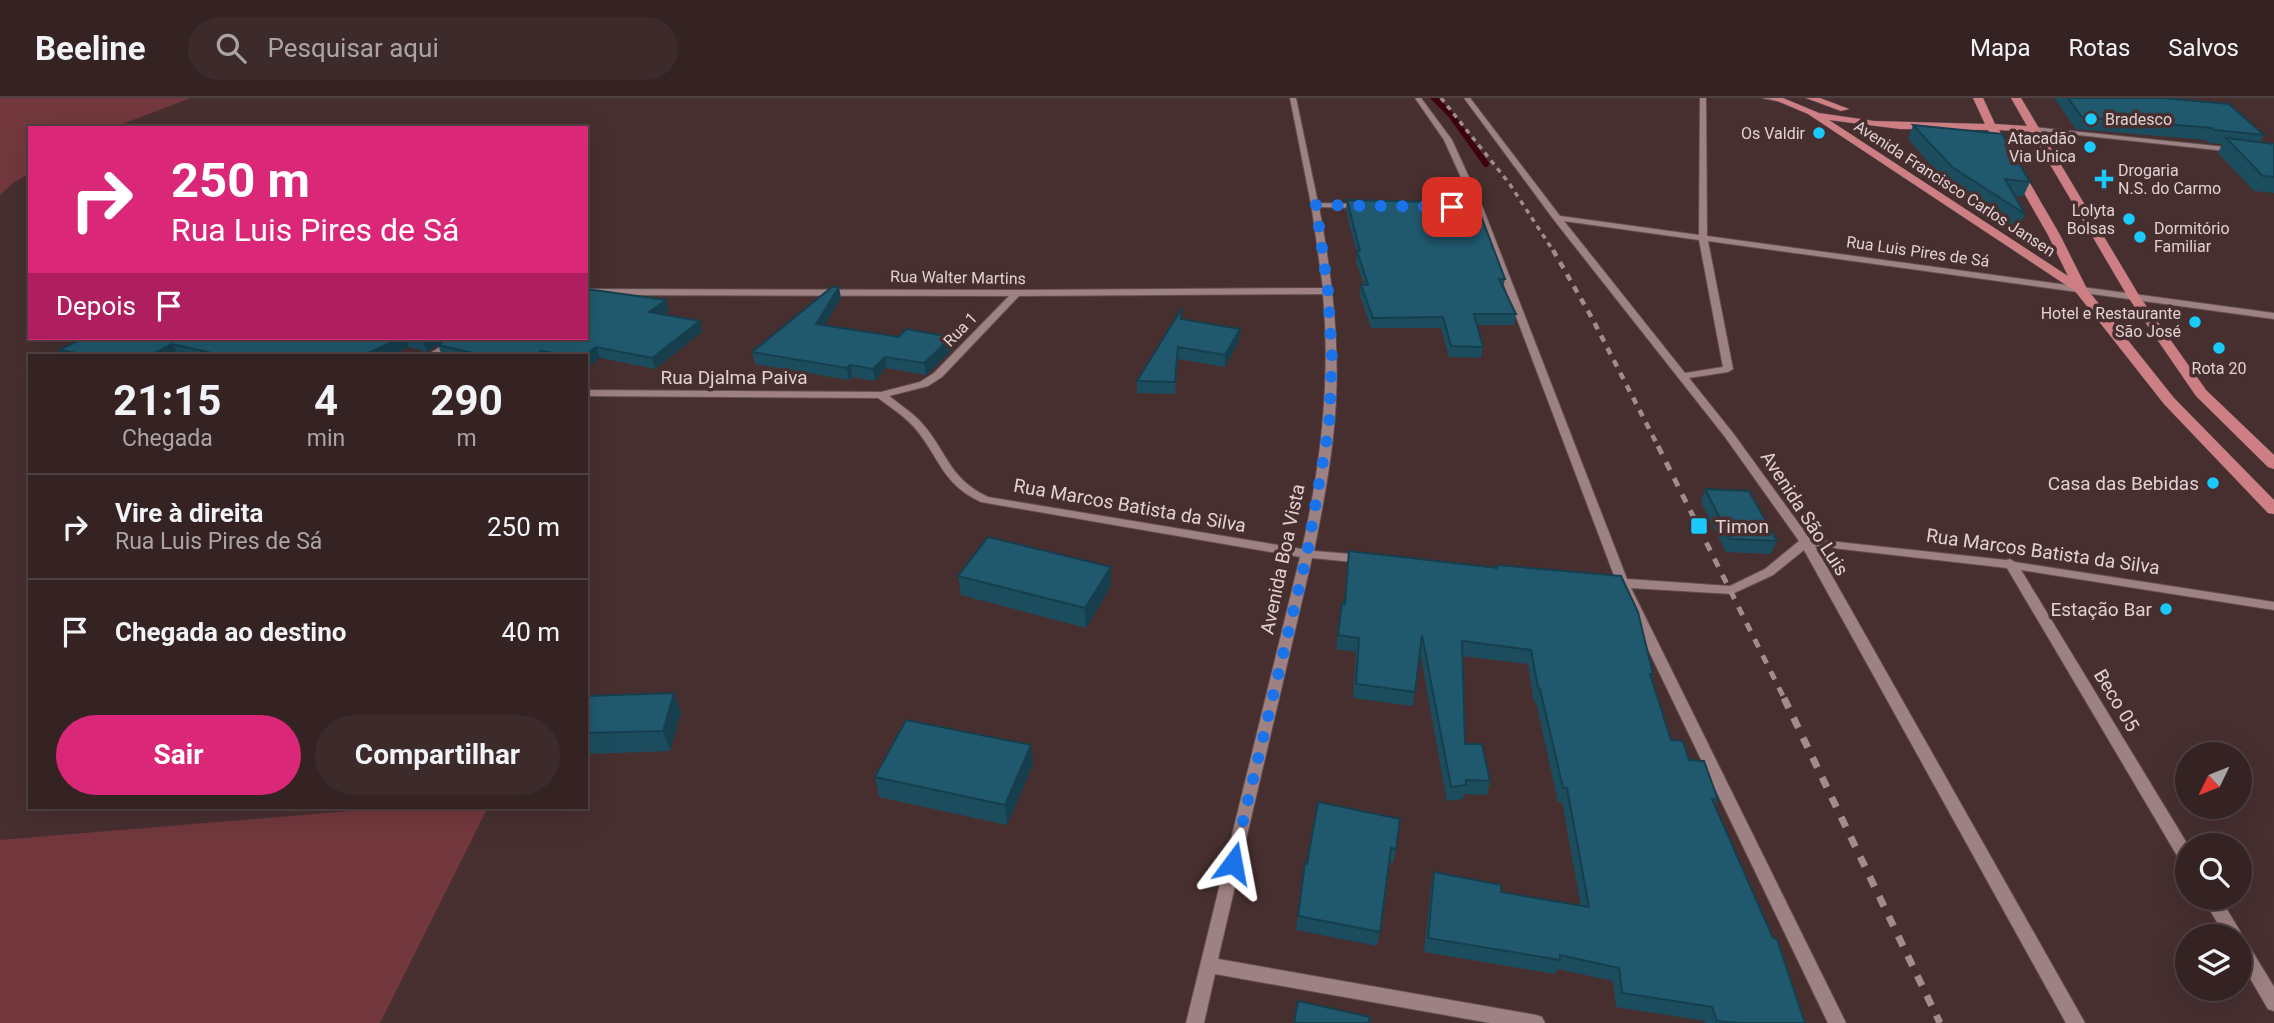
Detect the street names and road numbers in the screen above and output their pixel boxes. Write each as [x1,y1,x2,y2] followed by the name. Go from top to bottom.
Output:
[1851,116,2059,261] street label: Avenida Francisco Carlos Jansen
[1845,232,1991,271] street label: Rua Luis Pires de Sá
[890,267,1026,288] street label: Rua Walter Martins
[940,308,981,350] street label: Rua 1
[660,366,808,389] street label: Rua Djalma Paiva
[1756,447,1853,580] street label: Avenida São Luis
[1012,474,1248,537] street label: Rua Marcos Batista da Silva
[1255,482,1310,636] street label: Avenida Boa Vista
[1925,524,2161,579] street label: Rua Marcos Batista da Silva
[2089,665,2144,736] street label: Beco 05

